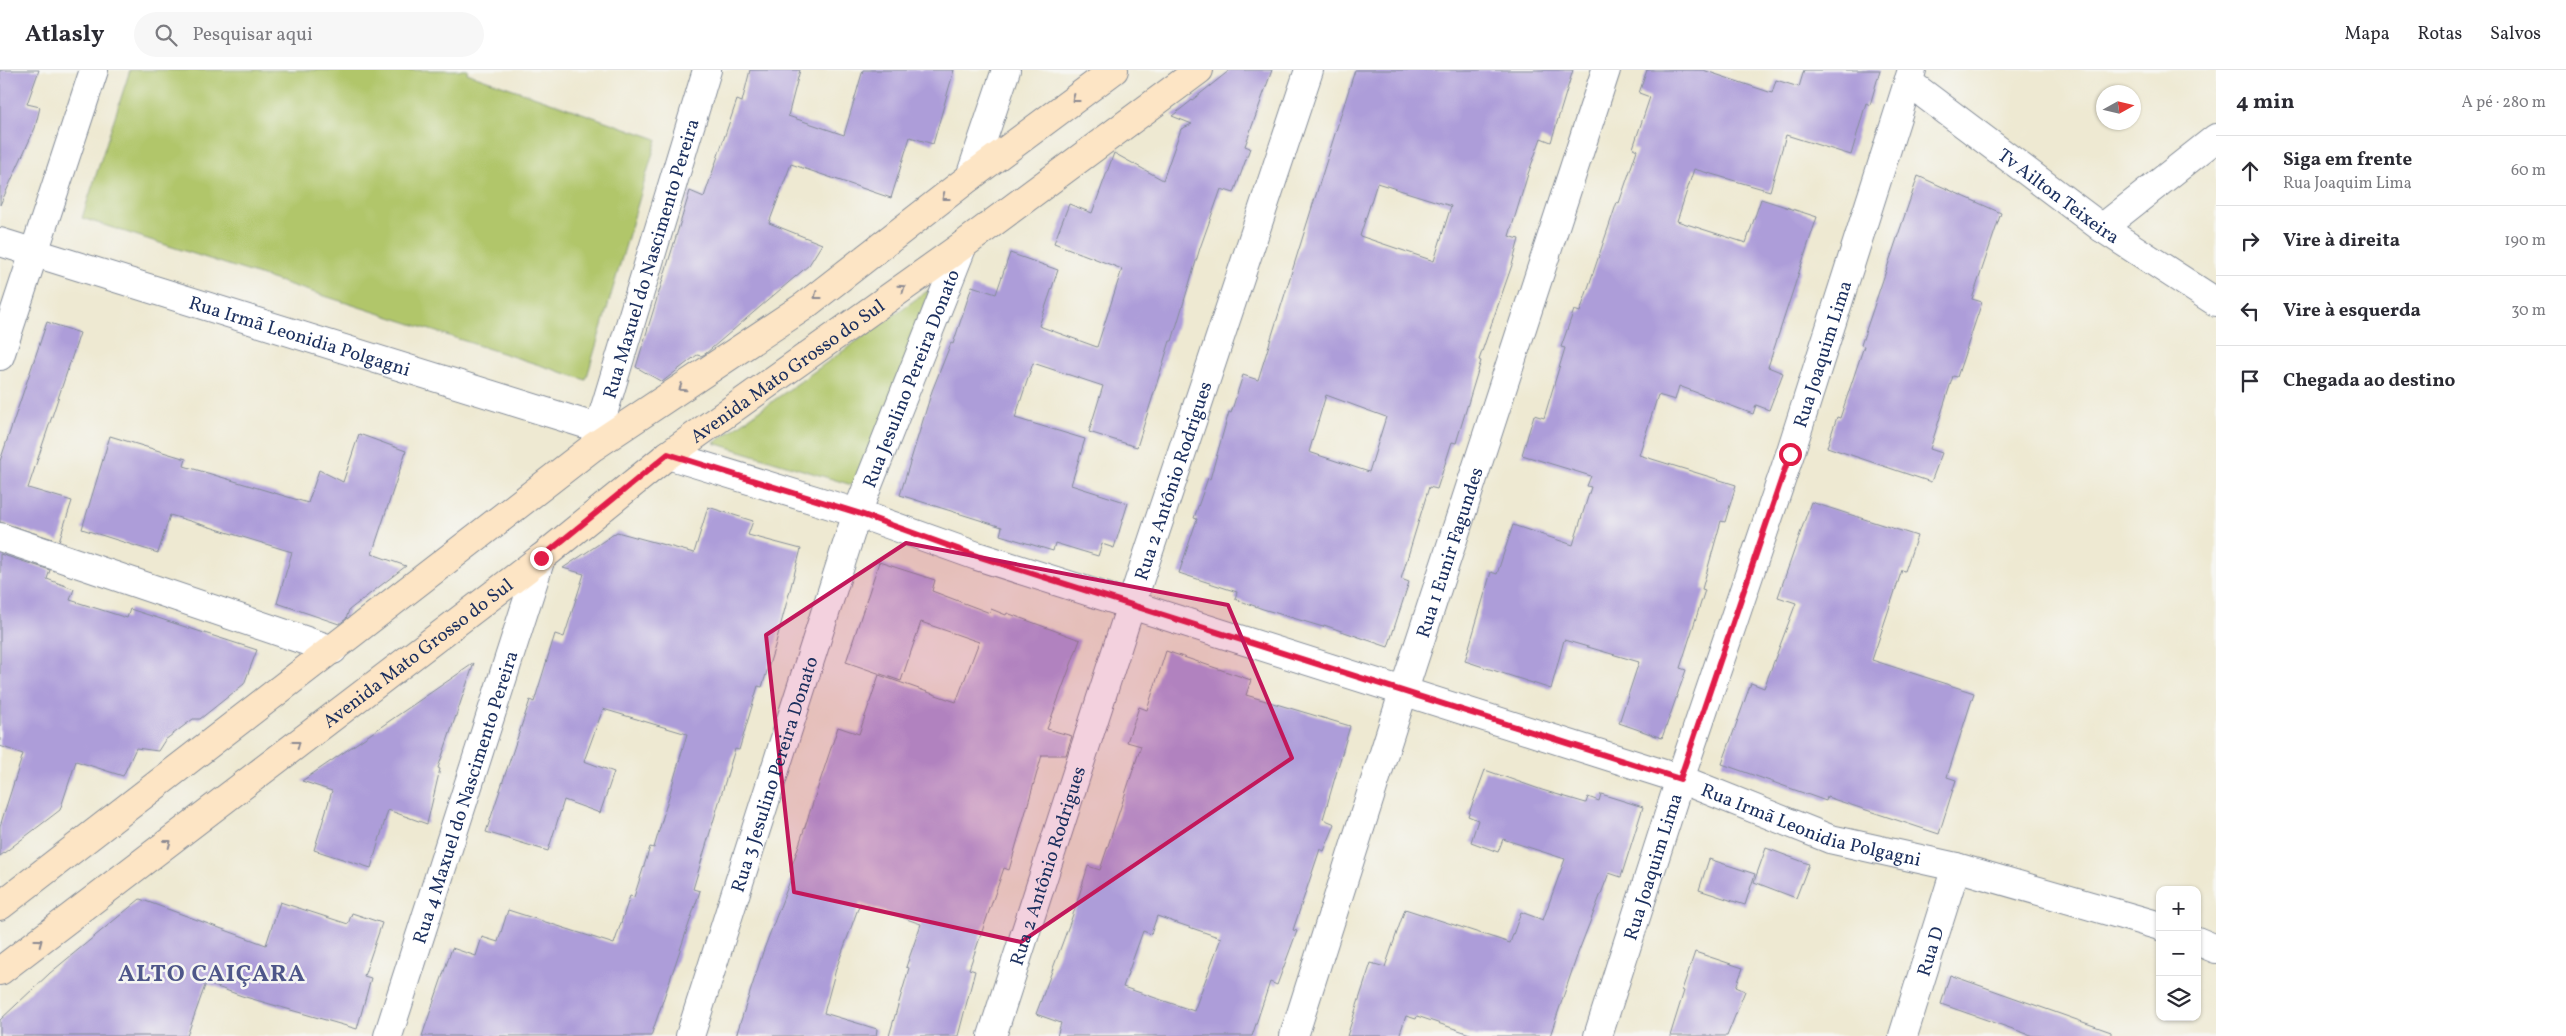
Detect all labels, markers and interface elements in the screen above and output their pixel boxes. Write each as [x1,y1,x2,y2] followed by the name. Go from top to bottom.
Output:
[134,12,484,57] search box
[25,18,104,52] text: Atlasly
[152,21,180,49] icon: search
[192,22,313,48] text: Pesquisar aqui
[2345,22,2390,47] text: Mapa
[2418,22,2462,47] text: Rotas
[2490,22,2541,47] text: Salvos
[2096,85,2141,130] north arrow
[2236,88,2295,117] text: 4 min
[2462,92,2546,114] text: A pé · 280 m
[1071,93,1081,102] one-way arrow
[597,116,707,402] street label: Rua Maxuel do Nascimento Pereira
[1992,143,2124,251] street label: Tv Ailton Teixeira
[2283,147,2412,173] text: Siga em frente
[2236,157,2264,185] icon: ahead
[2511,160,2546,182] text: 60 m
[2283,173,2412,195] text: Rua Joaquim Lima
[942,191,951,199] one-way arrow
[2236,227,2264,255] icon: right
[2283,228,2400,254] text: Vire à direita
[2504,230,2546,252] text: 190 m
[857,266,967,492] street label: Rua Jesulino Pereira Donato
[1788,278,1859,431] street label: Rua Joaquim Lima
[896,286,905,294] one-way arrow
[185,291,413,384] street label: Rua Irmã Leonidia Polgagni
[814,291,823,299] one-way arrow
[685,294,891,450] street label: Avenida Mato Grosso do Sul
[2236,297,2264,325] icon: left
[2283,298,2421,324] text: Vire à esquerda
[2511,300,2546,322] text: 30 m
[2236,367,2264,395] icon: arrive
[2283,368,2455,394] text: Chegada ao destino
[1129,378,1219,584] street label: Rua 2 Antônio Rodrigues
[679,382,688,391] one-way arrow
[1779,443,1802,466] route start
[1411,464,1491,641] street label: Rua 1 Eunir Fagundes
[530,547,553,570] route end
[318,573,519,735] street label: Avenida Mato Grosso do Sul
[407,648,525,947] street label: Rua 4 Maxuel do Nascimento Pereira
[726,653,825,896] street label: Rua 3 Jesulino Pereira Donato
[291,741,301,750] one-way arrow
[1005,763,1093,969] street label: Rua 2 Antônio Rodrigues
[1697,778,1924,874] street label: Rua Irmã Leonidia Polgagni
[1618,790,1690,944] street label: Rua Joaquim Lima
[162,840,172,849] one-way arrow
[2156,886,2201,1021] map controls
[2156,886,2201,931] button: +
[1912,923,1952,980] street label: Rua D
[2156,931,2201,976] button: −
[33,939,42,947] one-way arrow
[118,958,306,992] district label: ALTO CAIÇARA
[2156,976,2201,1021] button: layers

